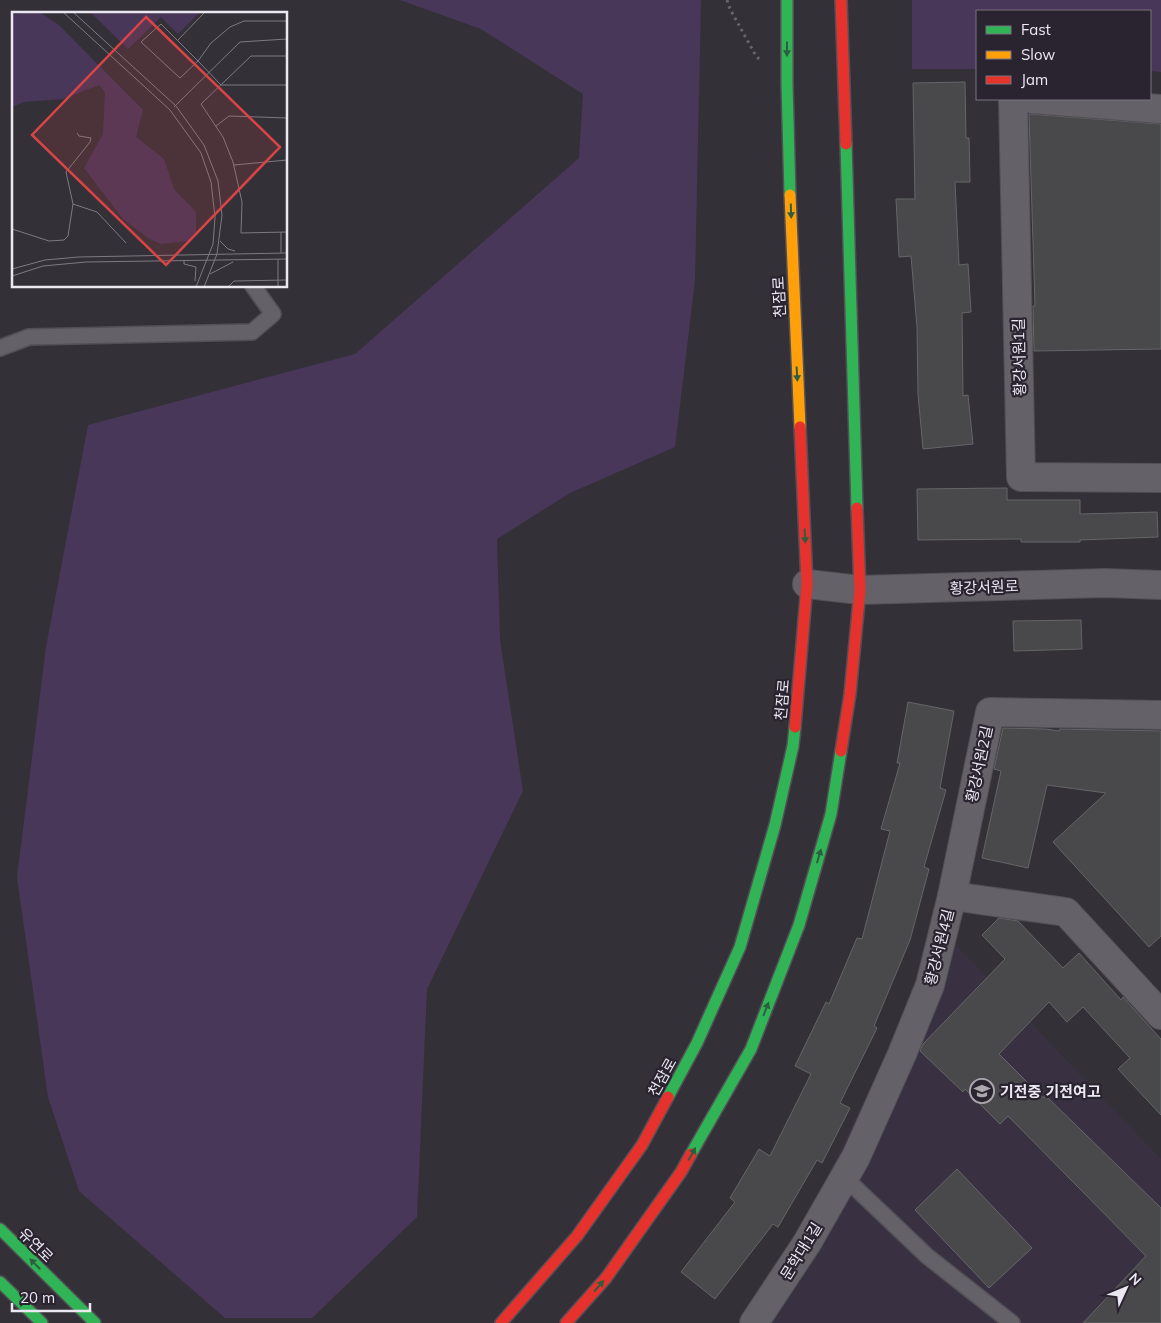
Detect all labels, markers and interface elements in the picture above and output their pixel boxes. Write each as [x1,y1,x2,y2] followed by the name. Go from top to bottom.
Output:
[976,10,1151,100] legend
[12,12,288,288] inset map
[1021,20,1051,39] text: Fast
[783,41,791,57] one-way arrow
[1021,45,1055,64] text: Slow
[1021,70,1048,89] text: Jam
[787,203,795,219] one-way arrow
[768,276,790,318] street label: 천잠로
[1009,318,1029,396] street label: 황강서원1길
[794,366,802,382] one-way arrow
[802,528,810,544] one-way arrow
[949,576,1019,598] street label: 황강서원로
[771,679,793,721] street label: 천잠로
[962,724,996,804] street label: 황강서원2길
[815,848,823,863] one-way arrow
[920,907,958,987] street label: 황강서원4길
[762,1001,770,1016] one-way arrow
[644,1054,680,1100] street label: 천잠로
[969,1078,995,1104] school or university icon: 기전중 기전여고
[1000,1082,1101,1101] place label: 기전중 기전여고
[688,1146,696,1161] one-way arrow
[776,1219,826,1283] street label: 문학대1길
[15,1224,57,1266] street label: 유연로
[29,1258,41,1270] one-way arrow
[1101,1263,1151,1313] north arrow
[1125,1269,1145,1289] text: N
[12,1280,90,1312] scale bar
[593,1281,605,1293] one-way arrow
[20,1288,55,1307] text: 20 m

